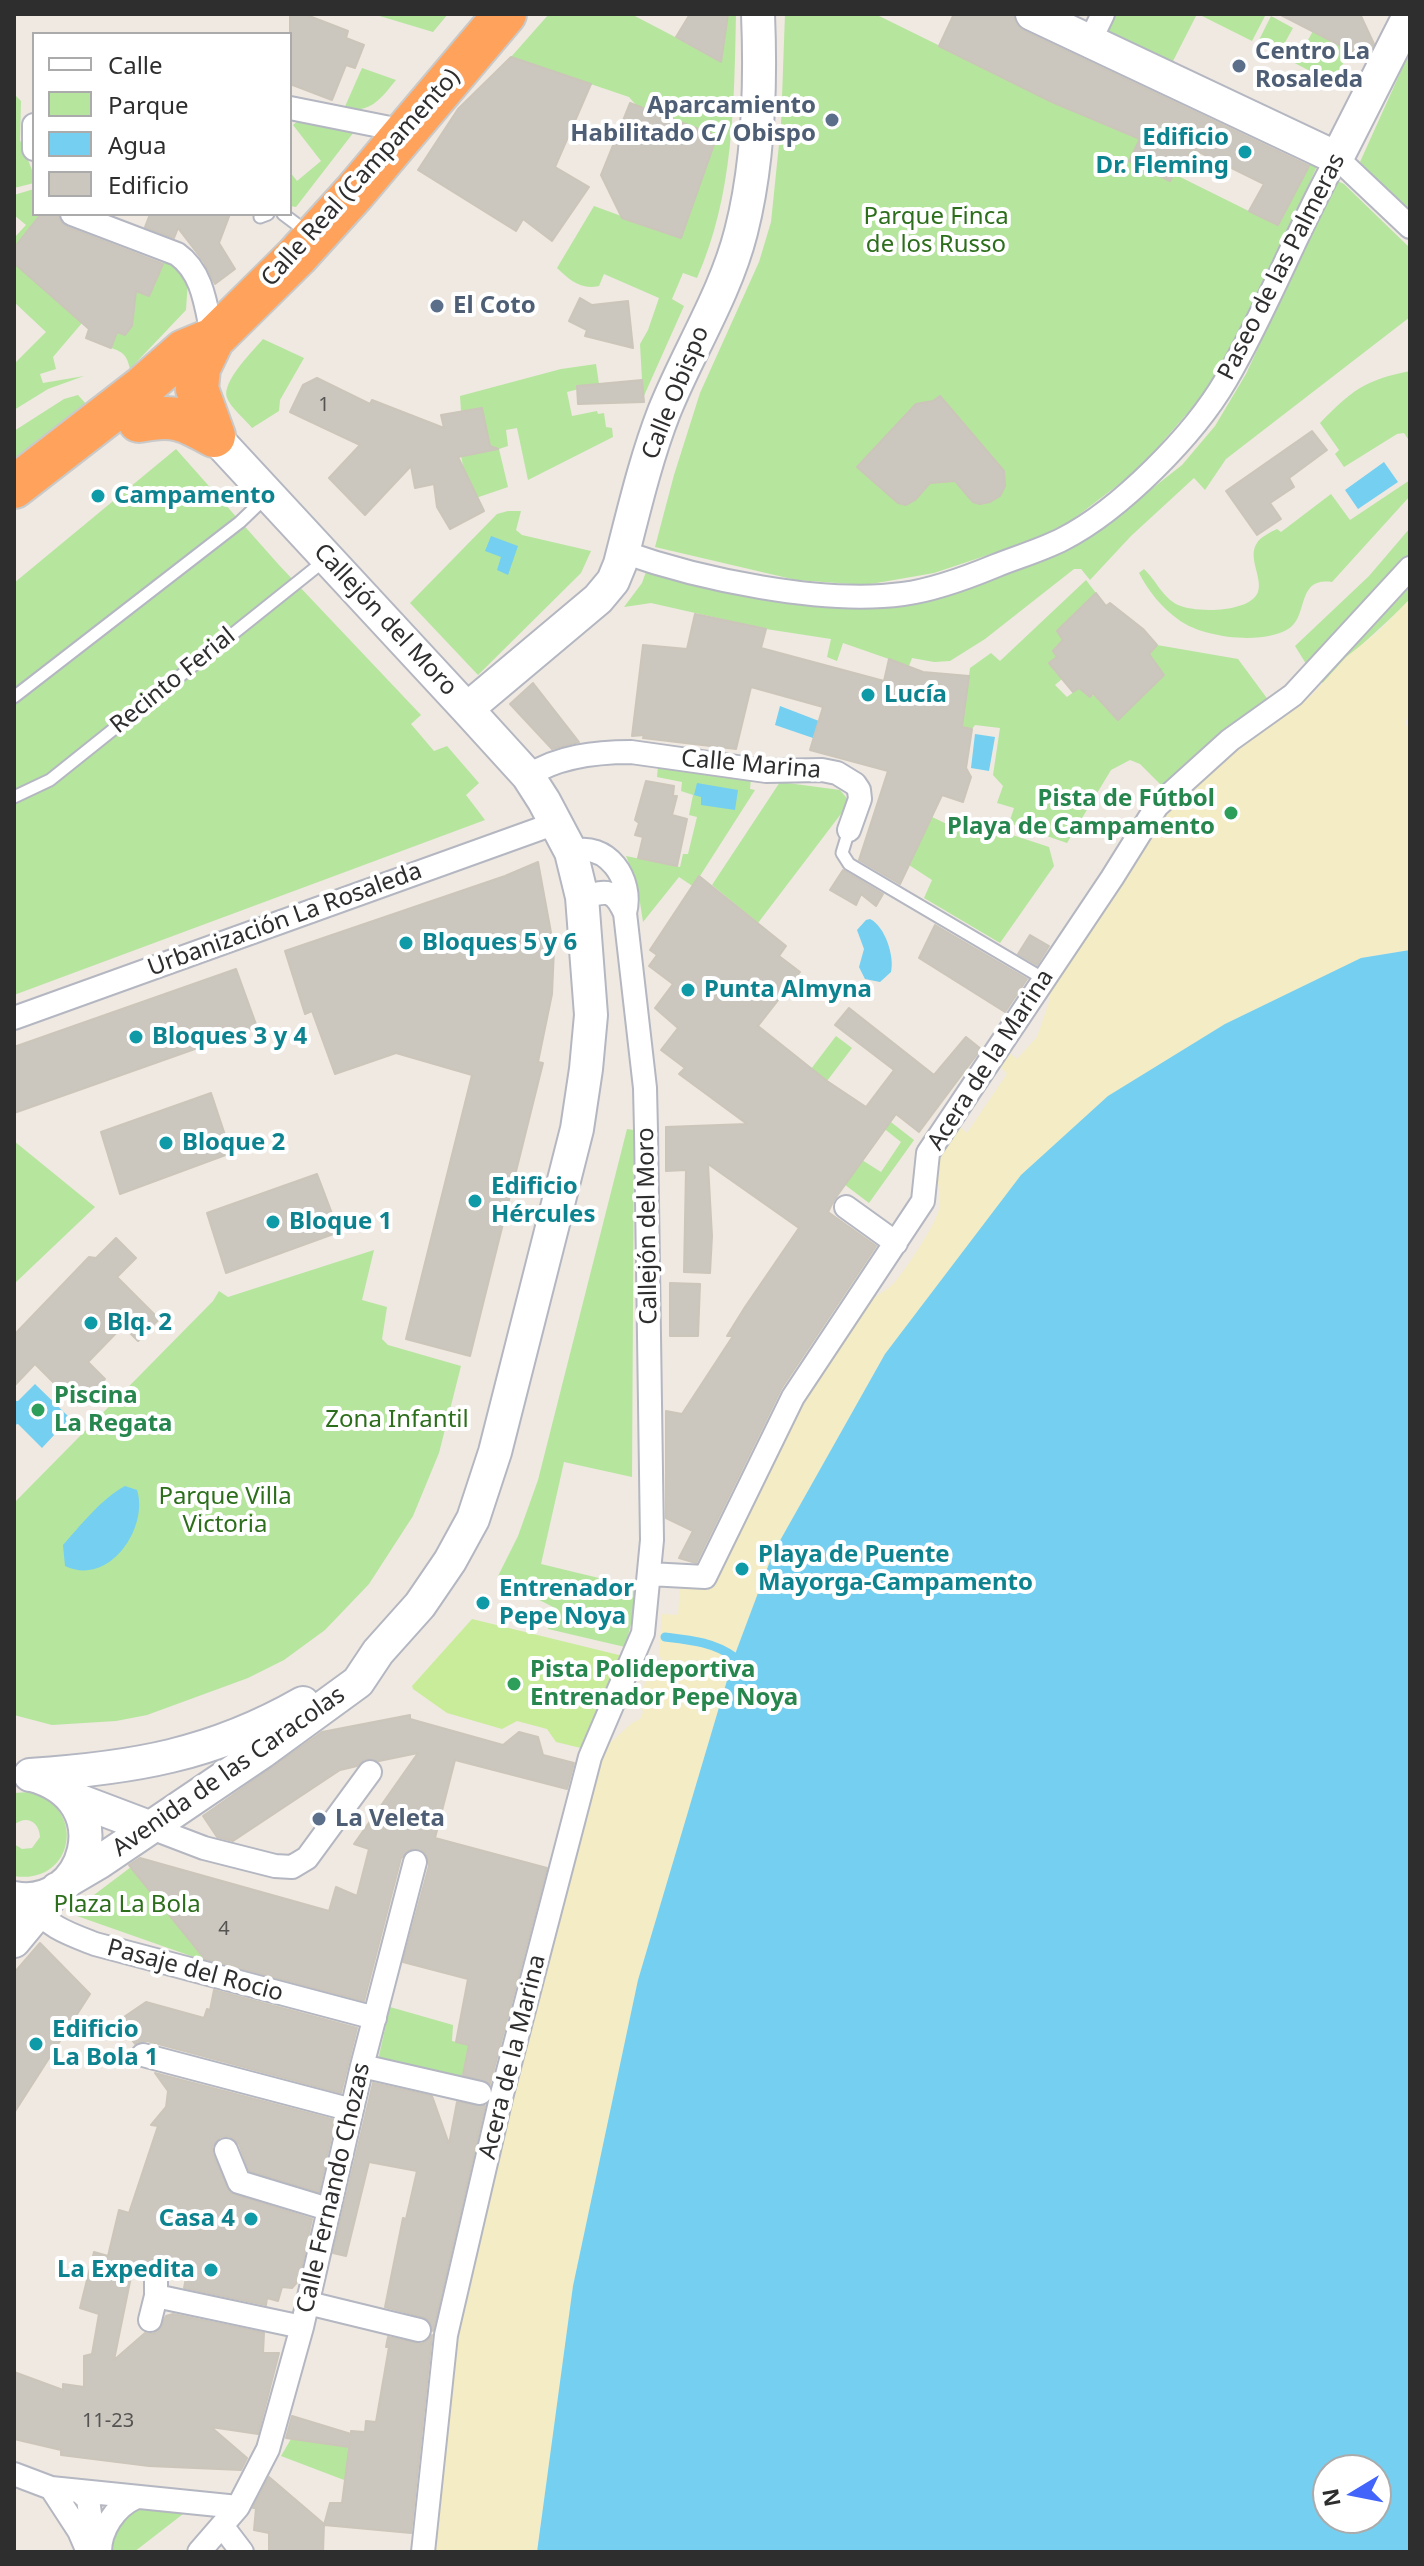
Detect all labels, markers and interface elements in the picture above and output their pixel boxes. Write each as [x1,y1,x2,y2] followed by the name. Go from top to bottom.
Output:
[32,32,292,216] legend
[1255,38,1370,94] place label: Centro La Rosaleda
[108,48,163,81] text: Calle
[1230,57,1248,75] marker: Centro La Rosaleda
[256,63,466,293] street label: Calle Real (Campamento)
[108,88,189,121] text: Parque
[570,92,816,148] place label: Aparcamiento Habilitado C/ Obispo
[823,111,841,129] marker: Aparcamiento Habilitado C/ Obispo
[1096,124,1229,180] place label: Edificio Dr. Fleming
[108,128,166,161] text: Agua
[1236,143,1254,161] marker: Edificio Dr. Fleming
[1212,149,1352,385] street label: Paseo de las Palmeras
[108,168,189,201] text: Edificio
[863,203,1009,259] park label: Parque Finca de los Russo
[453,292,536,320] place label: El Coto
[428,297,446,315] marker: El Coto
[636,322,716,464] street label: Calle Obispo
[318,393,330,417] house number: 1
[114,482,275,510] place label: Campamento
[89,487,107,505] marker: Campamento
[307,538,463,702] street label: Callejón del Moro
[105,622,241,740] street label: Recinto Ferial
[884,681,947,709] place label: Lucía
[859,686,877,704] marker: Lucía
[680,745,822,785] street label: Calle Marina
[947,785,1215,841] place label: Pista de Fútbol Playa de Campamento
[1222,804,1240,822] marker: Pista de Fútbol Playa de Campamento
[144,857,426,983] street label: Urbanización La Rosaleda
[422,929,577,957] place label: Bloques 5 y 6
[397,934,415,952] marker: Bloques 5 y 6
[922,964,1060,1156] street label: Acera de la Marina
[704,976,872,1004] place label: Punta Almyna
[679,981,697,999] marker: Punta Almyna
[152,1023,307,1051] place label: Bloques 3 y 4
[127,1028,145,1046] marker: Bloques 3 y 4
[632,1127,664,1325] street label: Callejón del Moro
[182,1129,285,1157] place label: Bloque 2
[157,1134,175,1152] marker: Bloque 2
[491,1173,595,1229] place label: Edificio Hércules
[466,1192,484,1210] marker: Edificio Hércules
[289,1208,392,1236] place label: Bloque 1
[264,1213,282,1231] marker: Bloque 1
[107,1309,172,1337] place label: Blq. 2
[82,1314,100,1332] marker: Blq. 2
[54,1382,172,1438] place label: Piscina La Regata
[29,1401,47,1419] marker: Piscina La Regata
[325,1406,469,1434] park label: Zona Infantil
[158,1483,292,1539] park label: Parque Villa Victoria
[758,1541,1033,1597] place label: Playa de Puente Mayorga-Campamento
[733,1560,751,1578] marker: Playa de Puente Mayorga-Campamento
[499,1575,634,1631] place label: Entrenador Pepe Noya
[474,1594,492,1612] marker: Entrenador Pepe Noya
[530,1656,798,1712] place label: Pista Polideportiva Entrenador Pepe Noya
[505,1675,523,1693] marker: Pista Polideportiva Entrenador Pepe Noya
[107,1681,351,1863] street label: Avenida de las Caracolas
[335,1805,445,1833] place label: La Veleta
[310,1810,328,1828] marker: La Veleta
[53,1891,201,1919] park label: Plaza La Bola
[218,1917,230,1941] house number: 4
[104,1934,286,2008] street label: Pasaje del Rocio
[474,1952,552,2162] street label: Acera de la Marina
[52,2016,158,2072] place label: Edificio La Bola 1
[27,2035,45,2053] marker: Edificio La Bola 1
[291,2060,377,2316] street label: Calle Fernando Chozas
[159,2205,235,2233] place label: Casa 4
[242,2210,260,2228] marker: Casa 4
[57,2256,195,2284] place label: La Expedita
[202,2261,220,2279] marker: La Expedita
[82,2409,134,2433] house number: 11-23
[1312,2454,1392,2534] north arrow
[1314,2486,1347,2509] text: N

